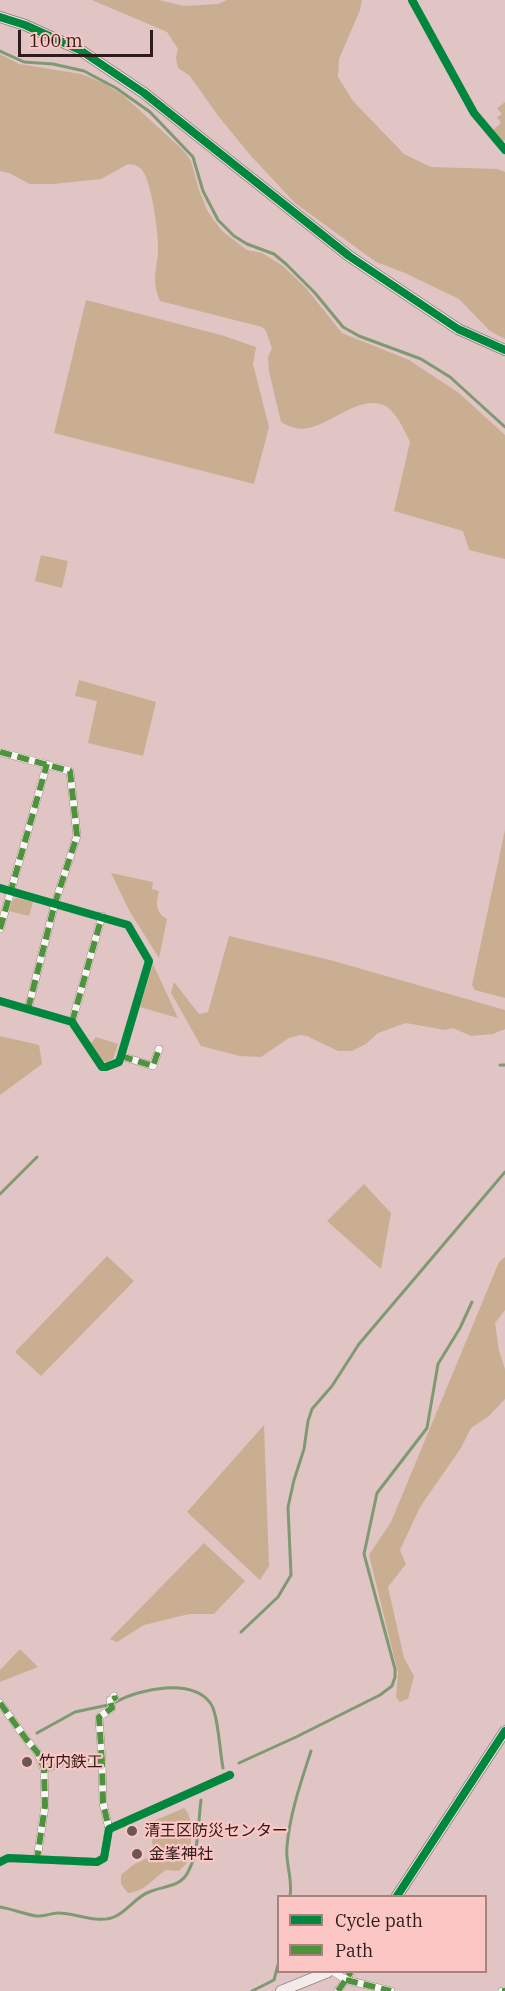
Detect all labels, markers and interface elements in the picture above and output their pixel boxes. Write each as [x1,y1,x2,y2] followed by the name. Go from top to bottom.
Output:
[21,18,156,56] scale bar
[29,29,83,52] text: 100 m
[39,1752,103,1772] place label: 竹内鉄工
[20,1755,34,1769] marker: 竹内鉄工
[144,1821,288,1841] place label: 清王区防災センター
[125,1824,139,1838] marker: 清王区防災センター
[149,1844,213,1864] place label: 金峯神社
[130,1847,144,1861] marker: 金峯神社
[277,1895,487,1973] legend
[335,1909,423,1932] text: Cycle path
[335,1939,373,1962] text: Path

